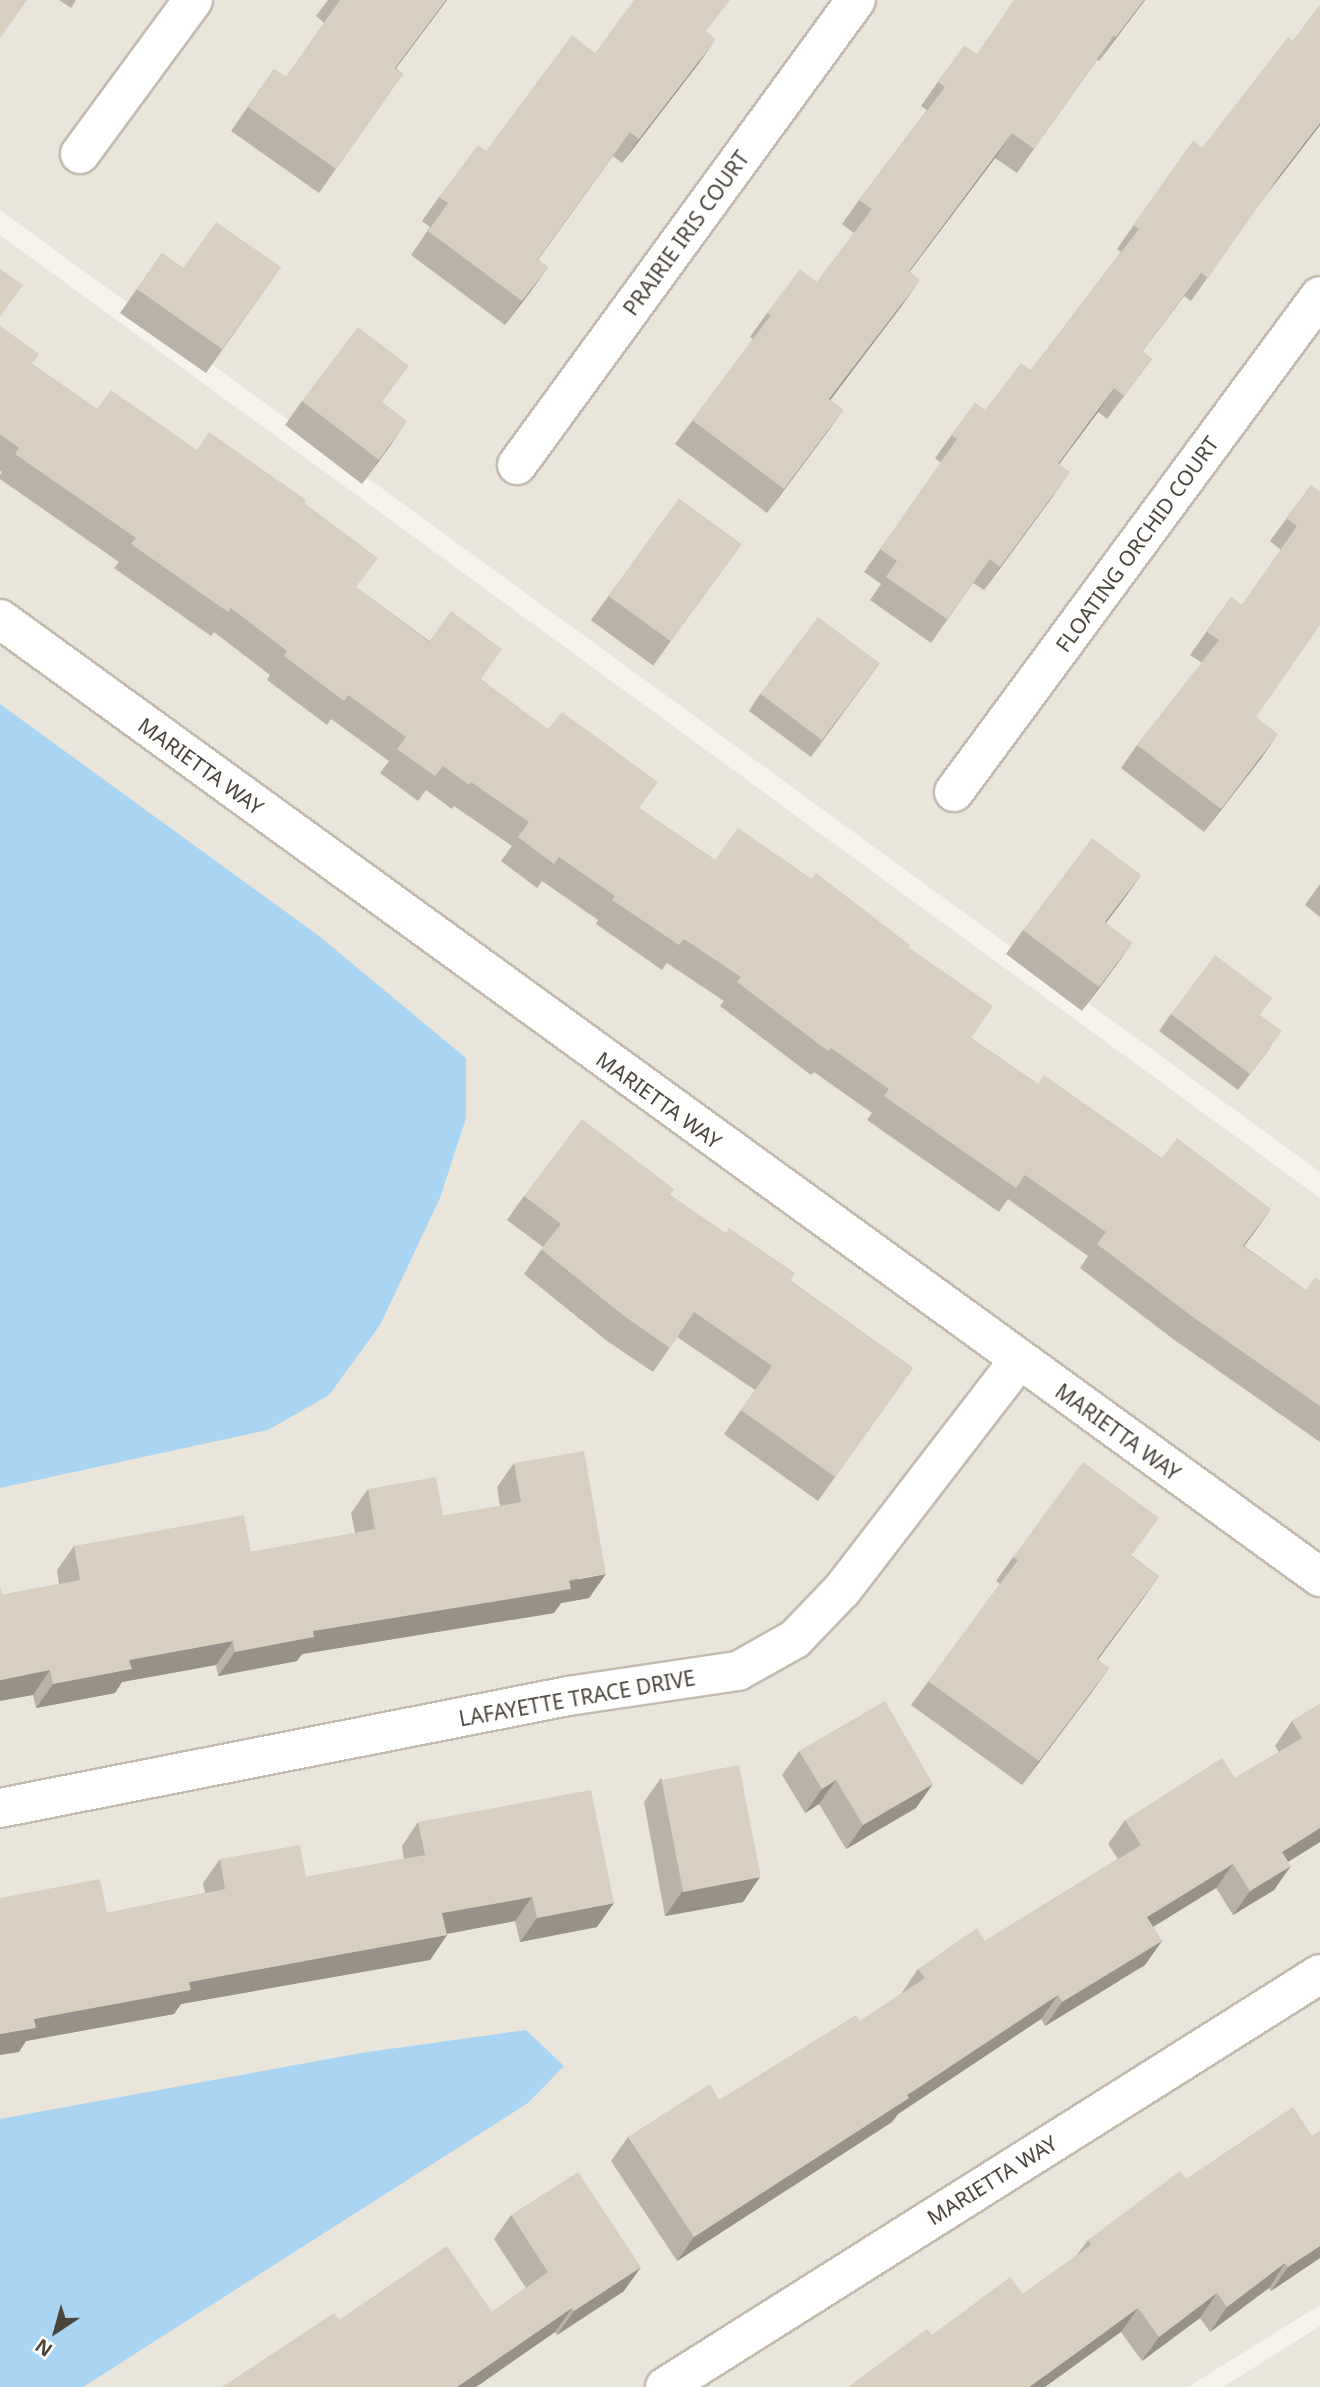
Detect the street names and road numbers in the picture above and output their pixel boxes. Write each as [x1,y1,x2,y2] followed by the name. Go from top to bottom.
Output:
[618,146,754,320] street label: PRAIRIE IRIS COURT
[1050,431,1224,657] street label: FLOATING ORCHID COURT
[134,712,268,820] street label: MARIETTA WAY
[592,1046,726,1154] street label: MARIETTA WAY
[1051,1378,1185,1486] street label: MARIETTA WAY
[457,1665,697,1731] street label: LAFAYETTE TRACE DRIVE
[922,2130,1062,2230] street label: MARIETTA WAY

